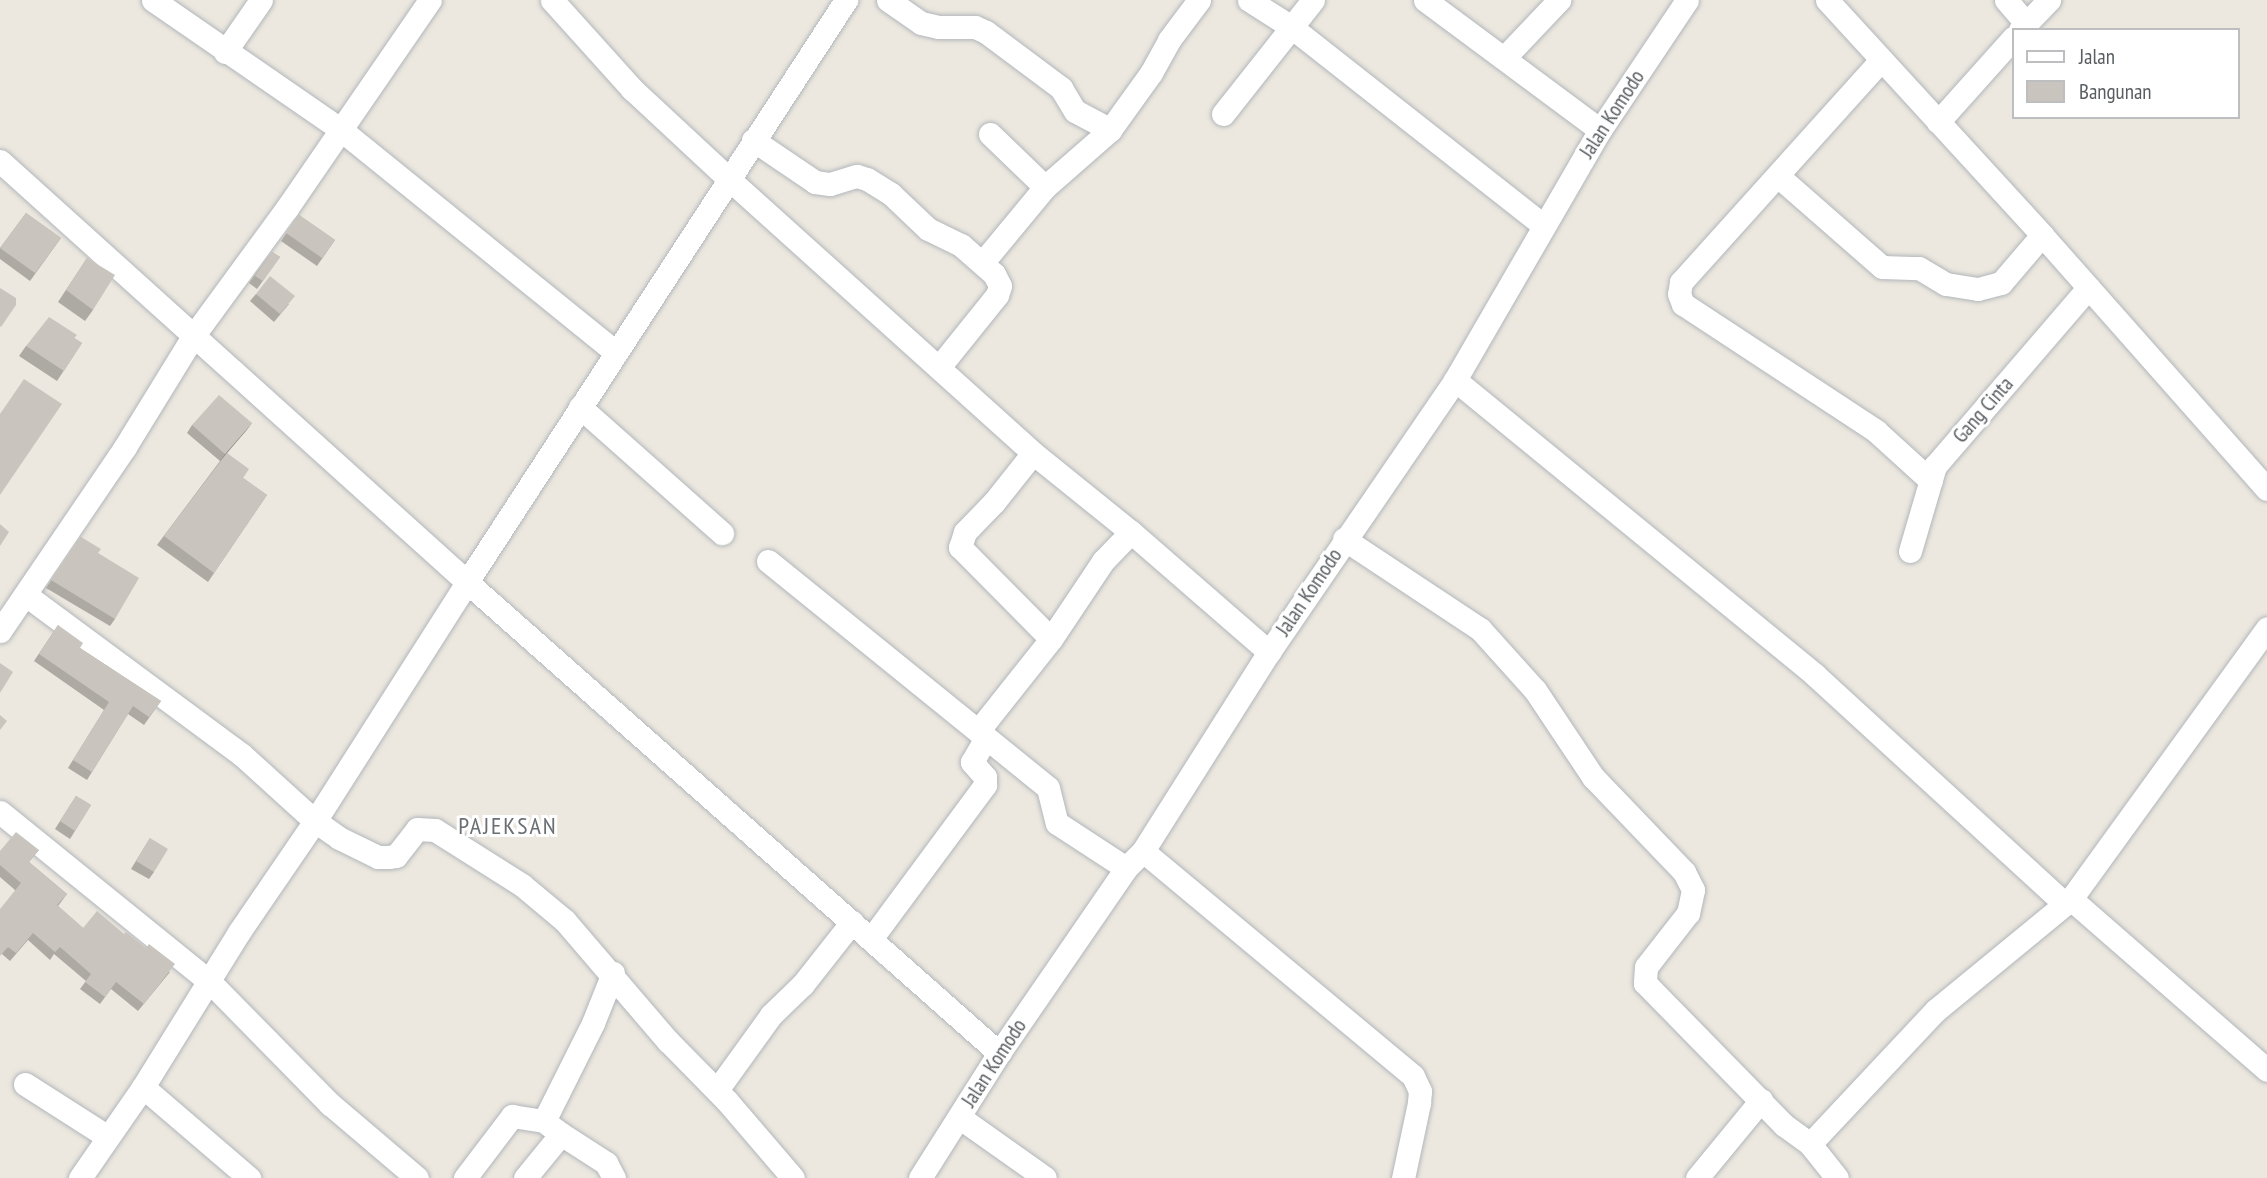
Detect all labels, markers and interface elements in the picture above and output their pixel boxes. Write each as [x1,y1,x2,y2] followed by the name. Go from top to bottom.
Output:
[2011,28,2239,119] legend
[2079,43,2115,70] text: Jalan
[1574,65,1650,163] street label: Jalan Komodo
[2079,78,2152,105] text: Bangunan
[1948,372,2018,448] street label: Gang Cinta
[1271,544,1347,640] street label: Jalan Komodo
[459,812,557,840] district label: PAJEKSAN
[956,1014,1032,1112] street label: Jalan Komodo

